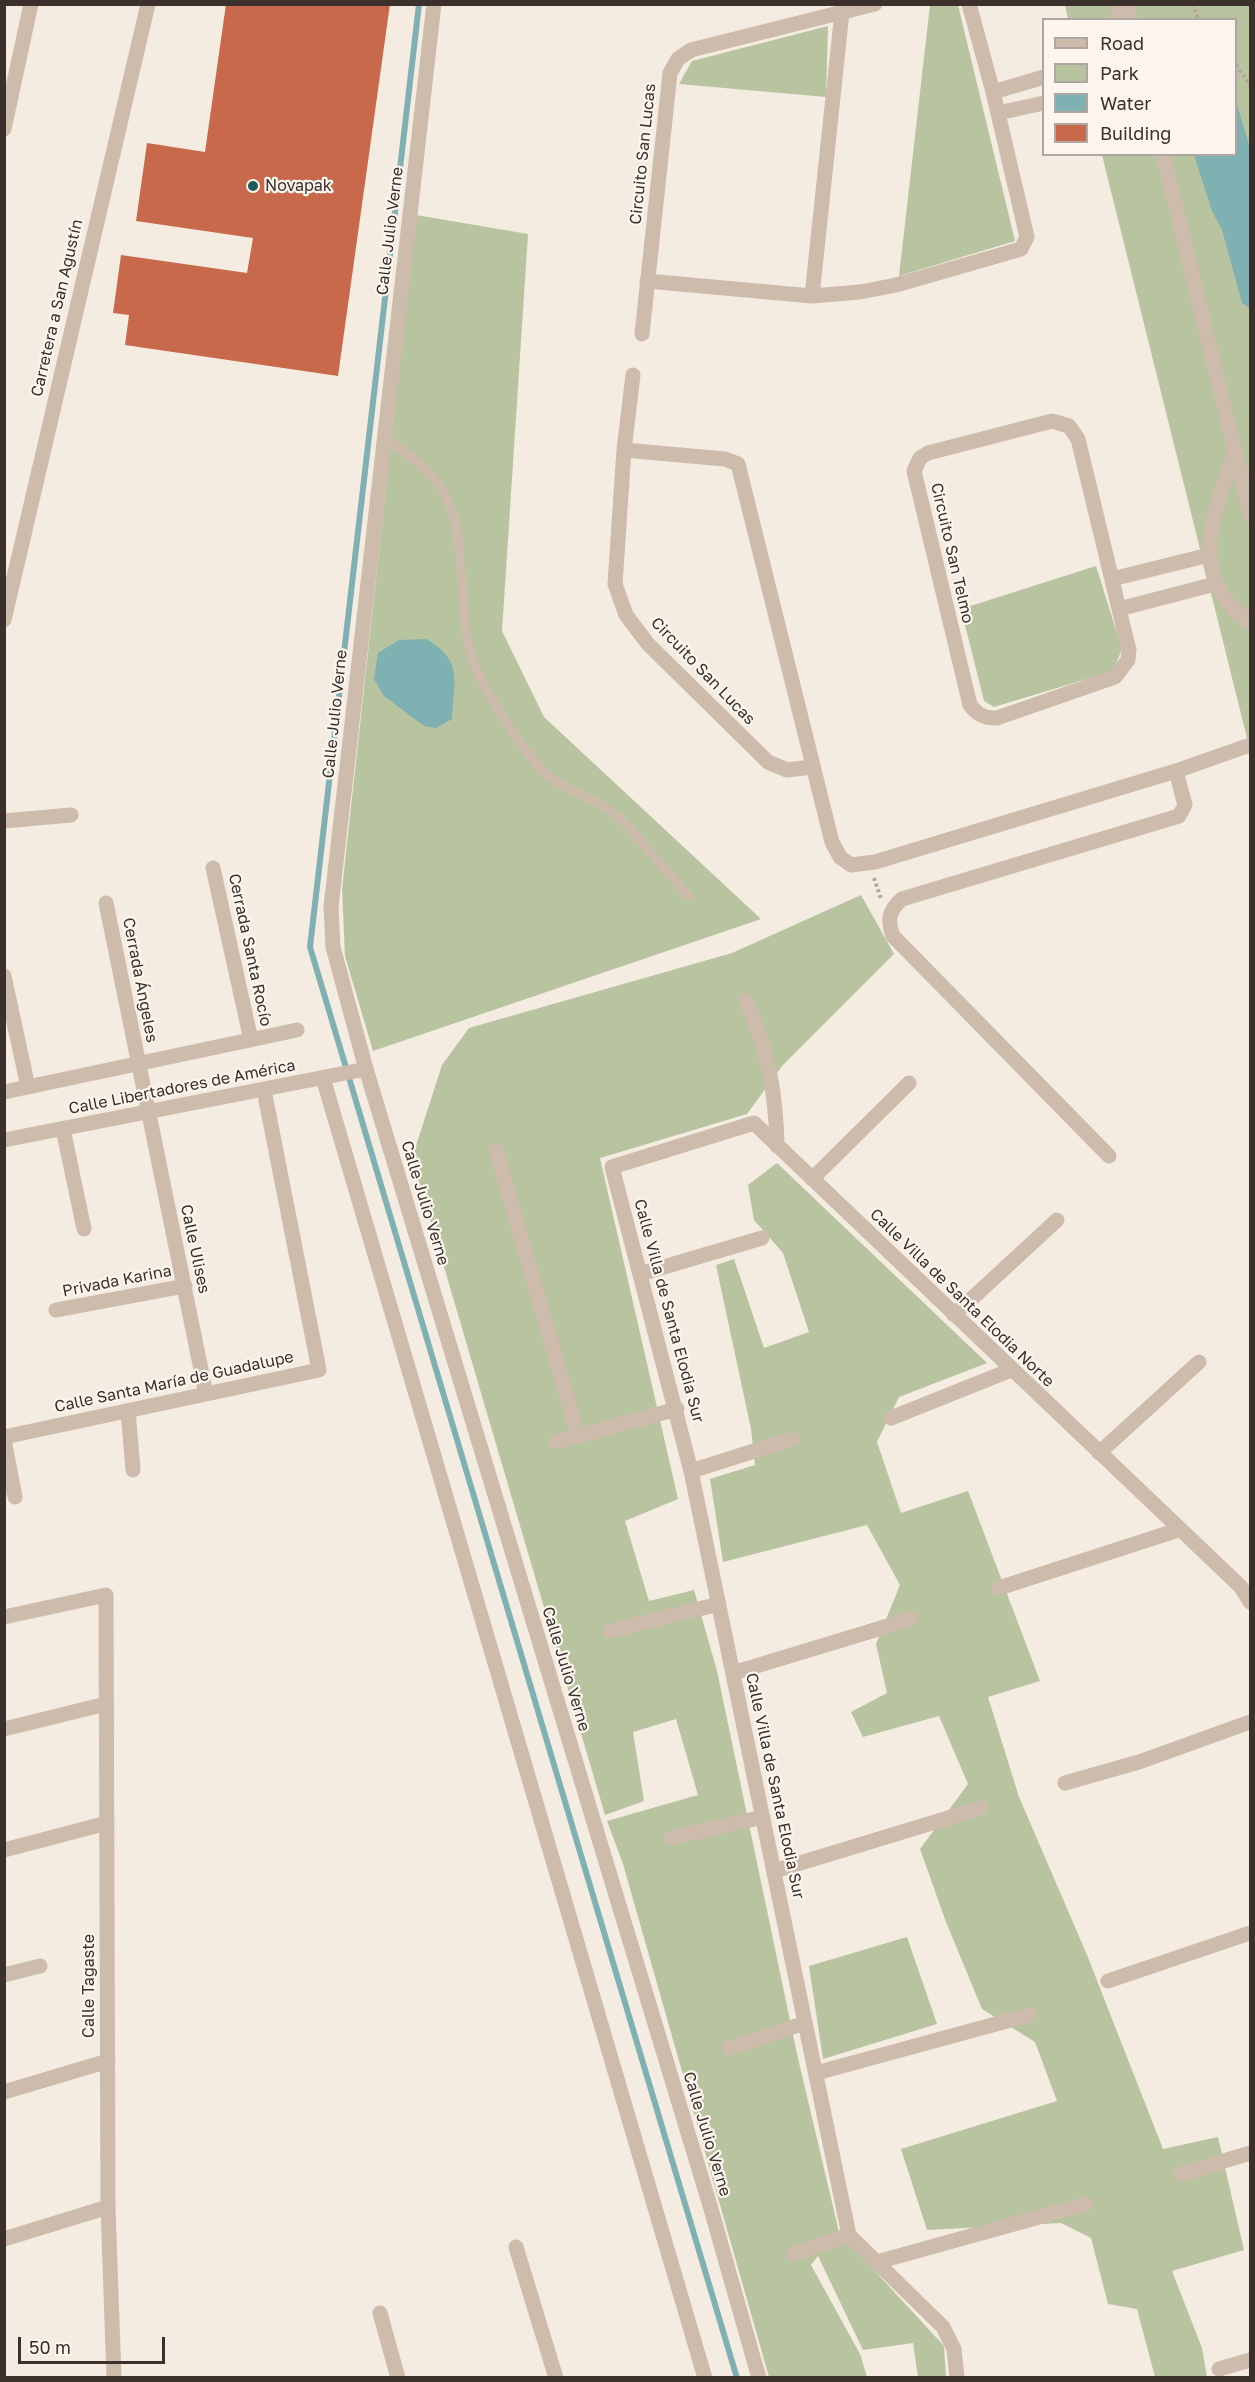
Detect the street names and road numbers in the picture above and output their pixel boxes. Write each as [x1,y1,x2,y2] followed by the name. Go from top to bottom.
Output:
[626,82,660,226] street label: Circuito San Lucas
[373,166,407,296] street label: Calle Julio Verne
[27,217,87,399] street label: Carretera a San Agustín
[926,481,978,625] street label: Circuito San Telmo
[647,613,759,729] street label: Circuito San Lucas
[319,649,351,779] street label: Calle Julio Verne
[224,872,276,1028] street label: Cerrada Santa Rocío
[118,916,162,1044] street label: Cerrada Ángeles
[67,1056,297,1118] street label: Calle Libertadores de América
[397,1138,453,1268] street label: Calle Julio Verne
[630,1197,708,1425] street label: Calle Villa de Santa Elodia Sur
[176,1203,214,1295] street label: Calle Ulises
[866,1205,1058,1391] street label: Calle Villa de Santa Elodia Norte
[61,1261,173,1301] street label: Privada Karina
[53,1347,295,1417] street label: Calle Santa María de Guadalupe
[538,1604,594,1734] street label: Calle Julio Verne
[742,1671,808,1901] street label: Calle Villa de Santa Elodia Sur
[79,1934,99,2038] street label: Calle Tagaste
[679,2069,735,2199] street label: Calle Julio Verne

